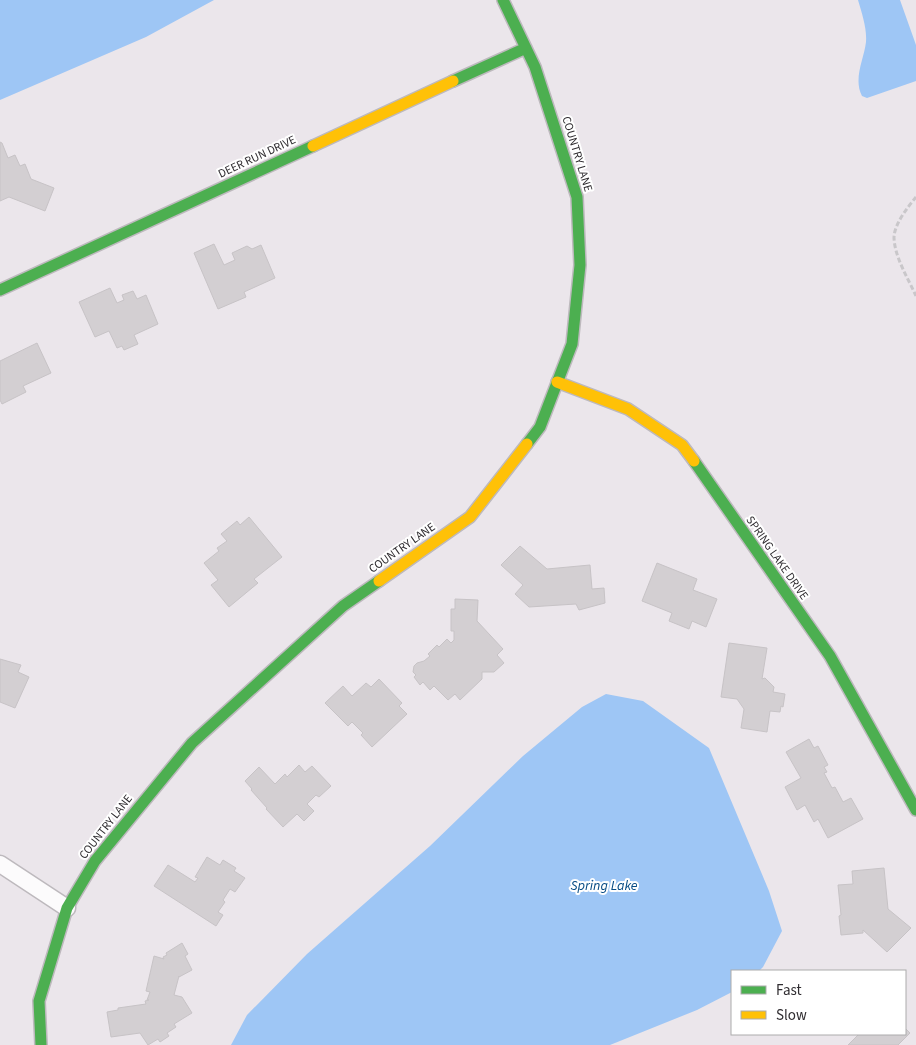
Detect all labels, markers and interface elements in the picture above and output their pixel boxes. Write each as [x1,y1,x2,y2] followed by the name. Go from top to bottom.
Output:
[557,114,597,194] street label: COUNTRY LANE
[215,132,299,182] street label: DEER RUN DRIVE
[742,513,812,603] street label: SPRING LAKE DRIVE
[365,519,439,577] street label: COUNTRY LANE
[75,791,137,863] street label: COUNTRY LANE
[570,876,638,896] water label: Spring Lake
[731,970,906,1035] legend
[776,980,802,1001] text: Fast
[776,1005,807,1026] text: Slow

